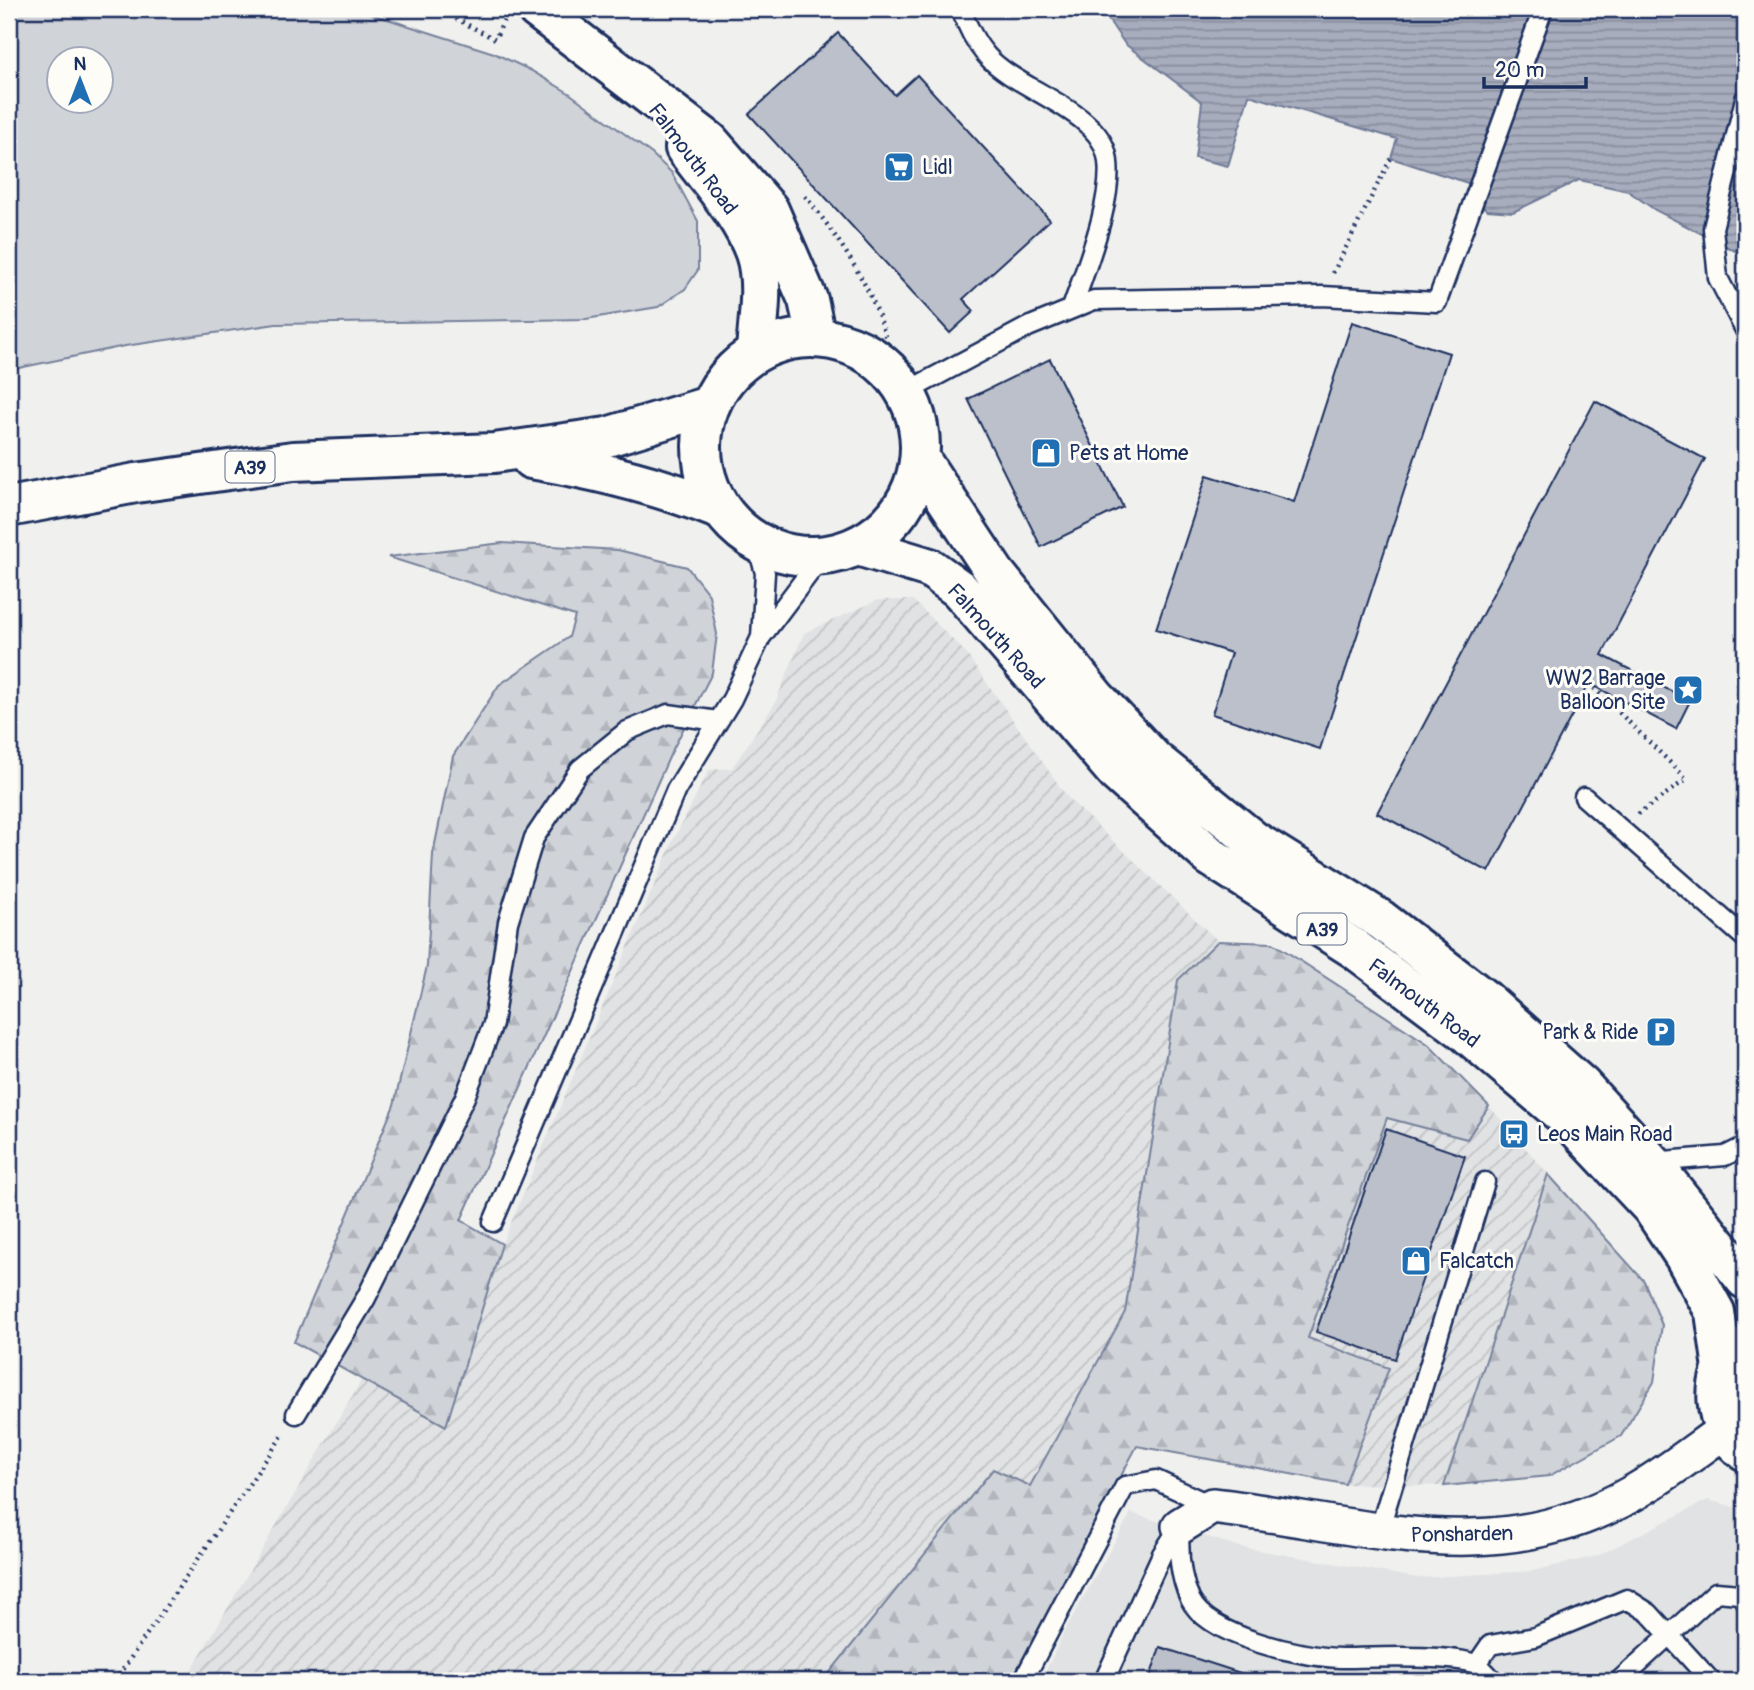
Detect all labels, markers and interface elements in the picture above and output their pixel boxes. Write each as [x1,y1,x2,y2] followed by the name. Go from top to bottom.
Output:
[46,46,116,116] north arrow
[1484,46,1586,90] scale bar
[74,52,87,76] text: N
[1495,57,1544,84] text: 20 m
[642,98,743,221] street label: Falmouth Road
[882,150,916,184] supermarket icon: Lidl
[922,154,953,181] place label: Lidl
[1029,436,1063,470] shop icon: Pets at Home
[1069,440,1189,467] place label: Pets at Home
[226,452,274,482] road number: A39
[941,578,1050,695] street label: Falmouth Road
[1546,665,1666,716] place label: WW2 Barrage Balloon Site
[1671,673,1705,707] place icon: WW2 Barrage Balloon Site
[1298,914,1346,945] road number: A39
[1362,953,1485,1054] street label: Falmouth Road
[1644,1015,1678,1049] parking icon: Park & Ride
[1542,1019,1639,1046] place label: Park & Ride
[1497,1117,1531,1151] bus stop icon: Leos Main Road
[1537,1121,1673,1148] place label: Leos Main Road
[1399,1244,1433,1278] shop icon: Falcatch
[1439,1248,1514,1275] place label: Falcatch
[1411,1520,1514,1549] street label: Ponsharden

